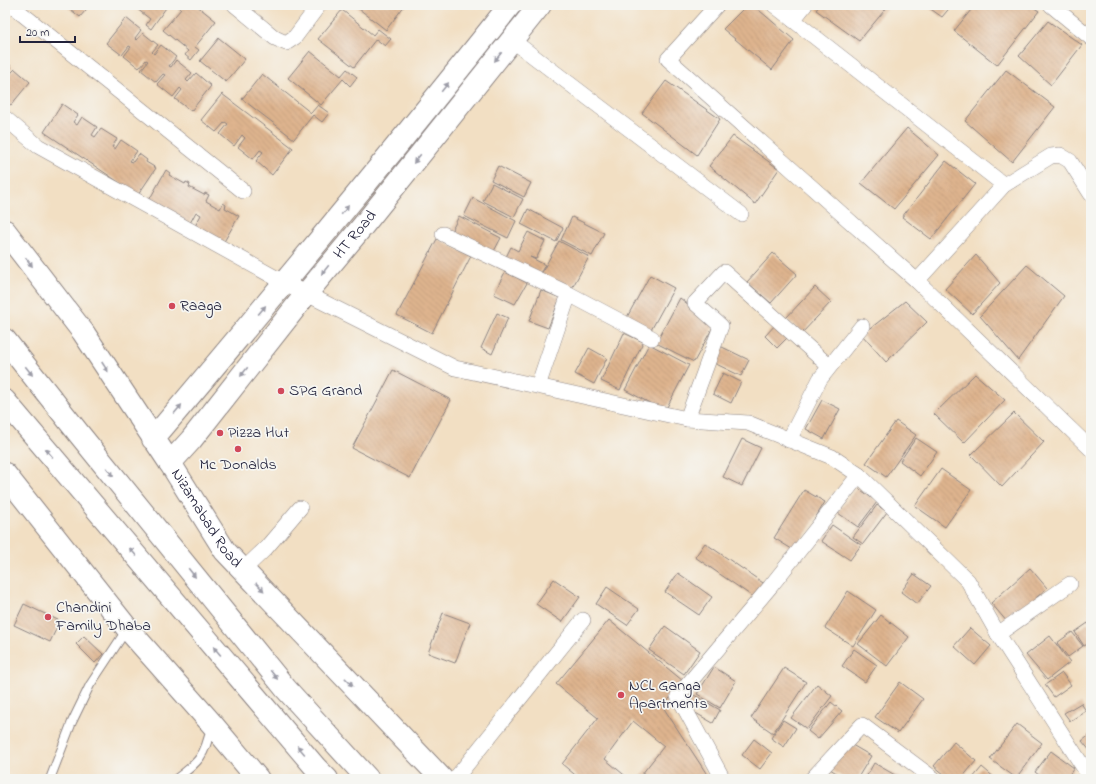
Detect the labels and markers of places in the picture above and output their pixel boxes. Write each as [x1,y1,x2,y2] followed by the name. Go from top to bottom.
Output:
[180,294,222,318] place label: Raaga
[167,301,177,311] marker: Raaga
[289,379,362,403] place label: SPG Grand
[276,386,286,396] marker: SPG Grand
[228,421,290,445] place label: Pizza Hut
[215,428,225,438] marker: Pizza Hut
[233,444,243,454] marker: Mc Donalds
[199,453,277,477] place label: Mc Donalds
[55,596,151,638] place label: Chandini Family Dhaba
[43,612,53,622] marker: Chandini Family Dhaba
[629,674,708,716] place label: NCL Ganga Apartments
[616,690,626,700] marker: NCL Ganga Apartments

